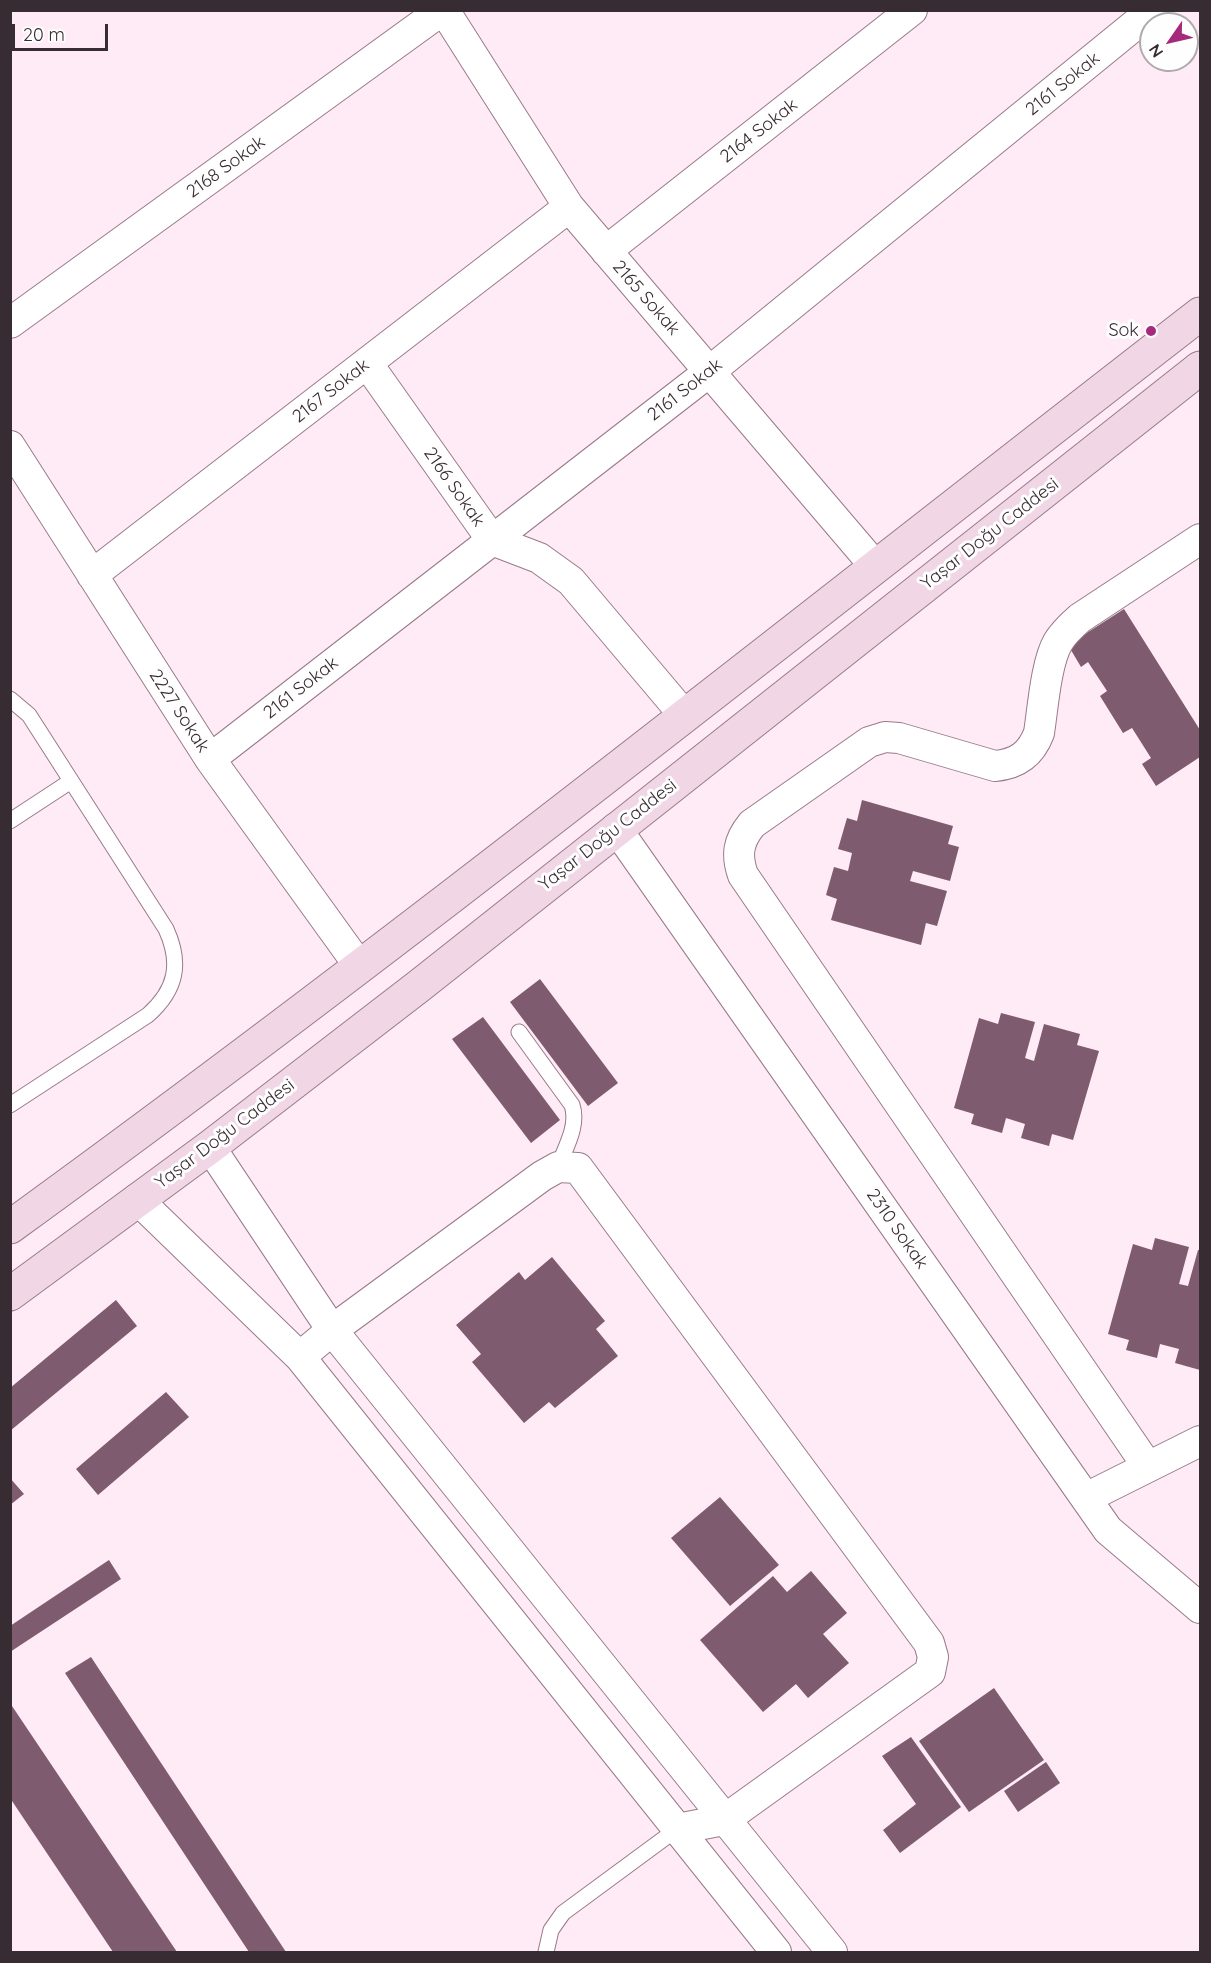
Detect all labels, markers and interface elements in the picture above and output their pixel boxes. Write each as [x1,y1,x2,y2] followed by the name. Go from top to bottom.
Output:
[15,12,111,50] scale bar
[1139,12,1199,72] north arrow
[23,23,65,46] text: 20 m
[1144,40,1167,61] text: N
[1022,48,1104,120] street label: 2161 Sokak
[716,94,802,168] street label: 2164 Sokak
[182,131,270,203] street label: 2168 Sokak
[608,256,684,340] street label: 2165 Sokak
[1108,320,1139,342] place label: Sok
[1144,324,1158,338] marker: Sok
[288,354,374,428] street label: 2167 Sokak
[643,354,727,426] street label: 2161 Sokak
[419,443,489,531] street label: 2166 Sokak
[917,474,1063,594] street label: Yaşar Doğu Caddesi
[259,652,343,724] street label: 2161 Sokak
[144,665,214,757] street label: 2227 Sokak
[535,775,681,895] street label: Yaşar Doğu Caddesi
[151,1075,299,1193] street label: Yaşar Doğu Caddesi
[862,1185,932,1273] street label: 2310 Sokak

